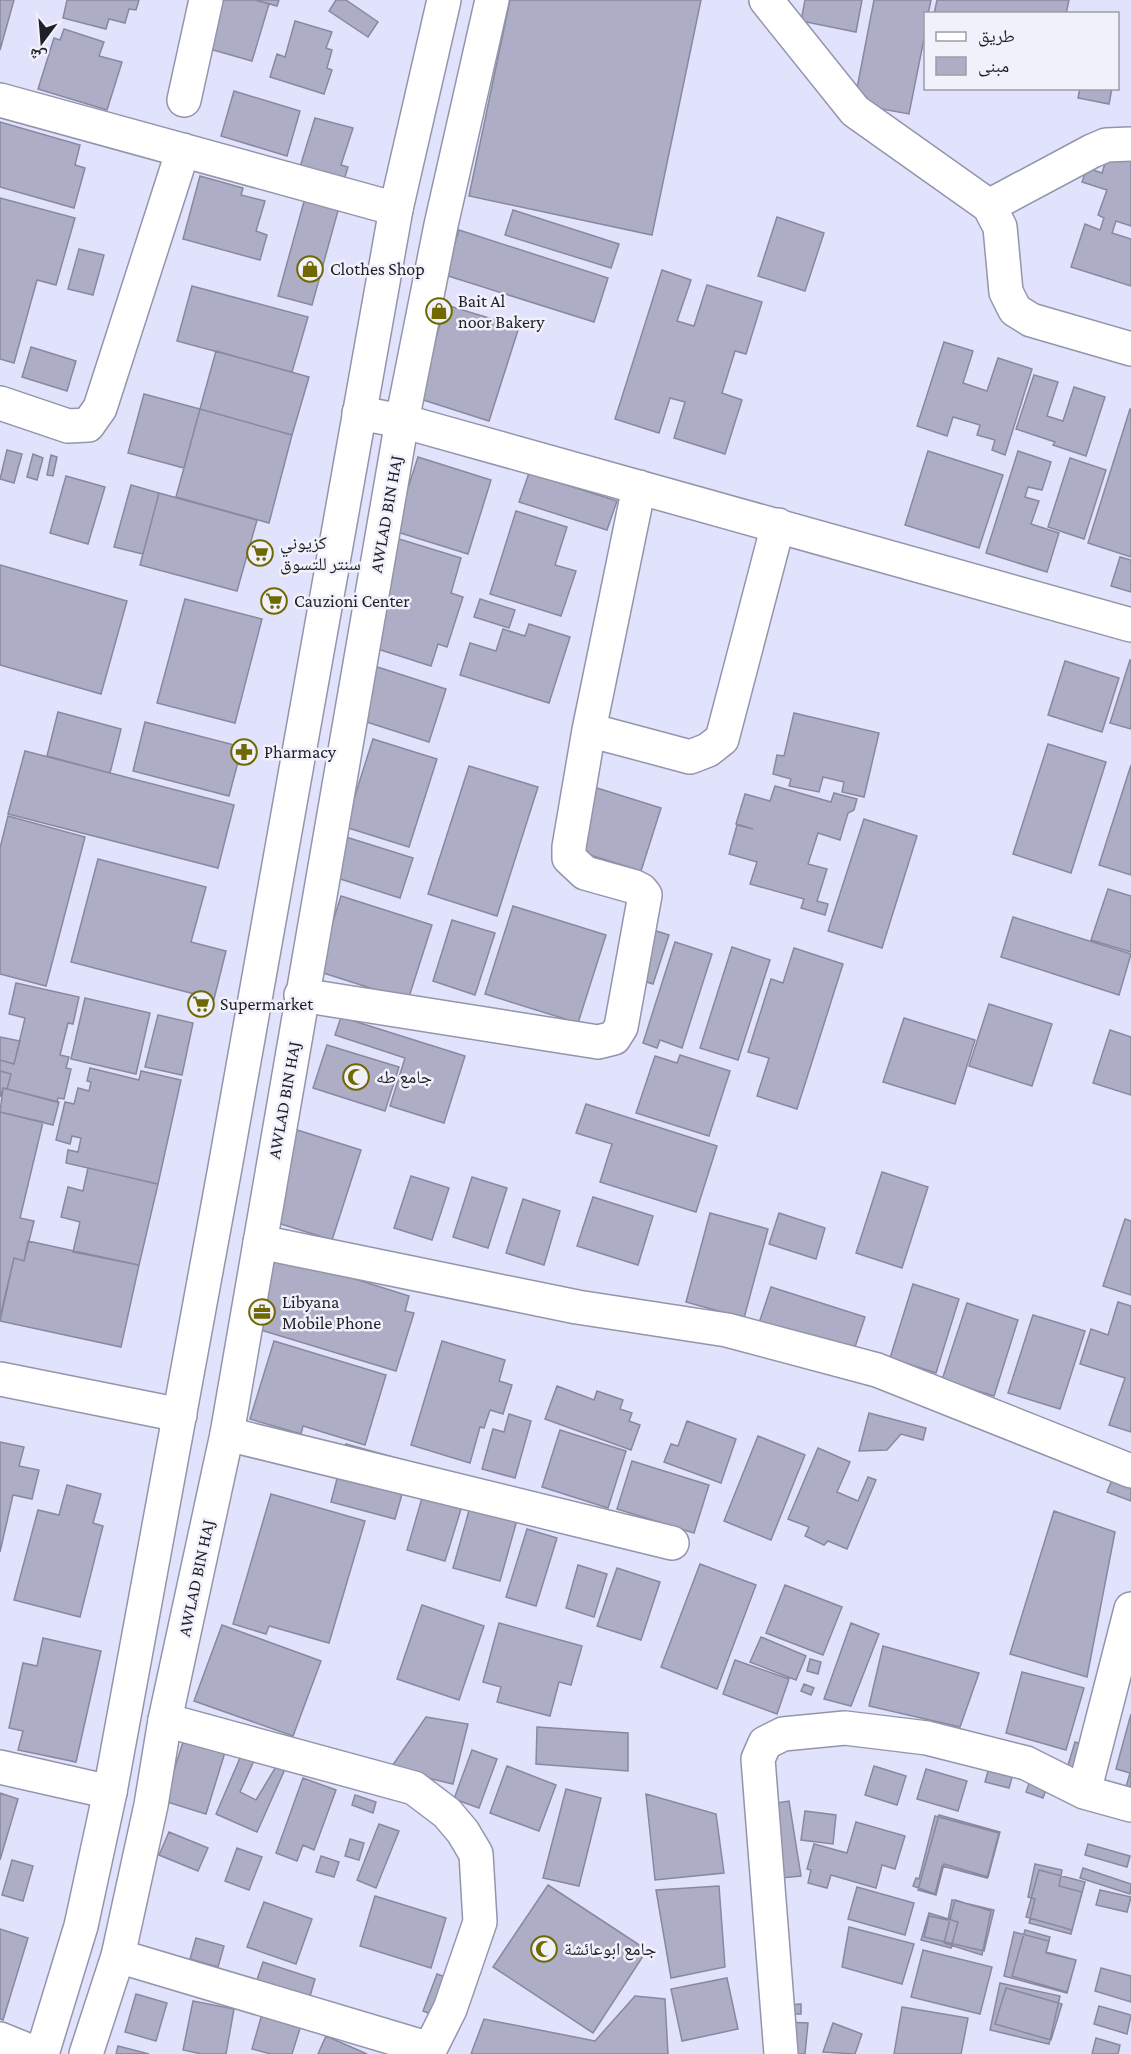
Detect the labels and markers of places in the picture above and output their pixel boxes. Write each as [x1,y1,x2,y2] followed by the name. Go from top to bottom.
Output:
[295,254,325,284] shop icon: Clothes Shop
[330,259,425,279] place label: Clothes Shop
[458,291,545,332] place label: Bait Al noor Bakery
[424,296,454,326] shop icon: Bait Al noor Bakery
[280,533,361,575] place label: كزيوني سنتر للتسوق
[245,538,275,568] supermarket icon: كزيوني سنتر للتسوق
[259,586,289,616] supermarket icon: Cauzioni Center
[294,591,410,611] place label: Cauzioni Center
[229,737,259,767] pharmacy icon: Pharmacy
[264,742,337,762] place label: Pharmacy
[186,989,216,1019] supermarket icon: Supermarket
[220,994,314,1014] place label: Supermarket
[341,1062,371,1092] mosque icon: جامع طه
[376,1067,432,1089] place label: جامع طه
[282,1292,381,1333] place label: Libyana Mobile Phone
[247,1297,277,1327] office icon: Libyana Mobile Phone
[529,1934,559,1964] mosque icon: جامع ابوعائشة
[564,1939,657,1961] place label: جامع ابوعائشة

